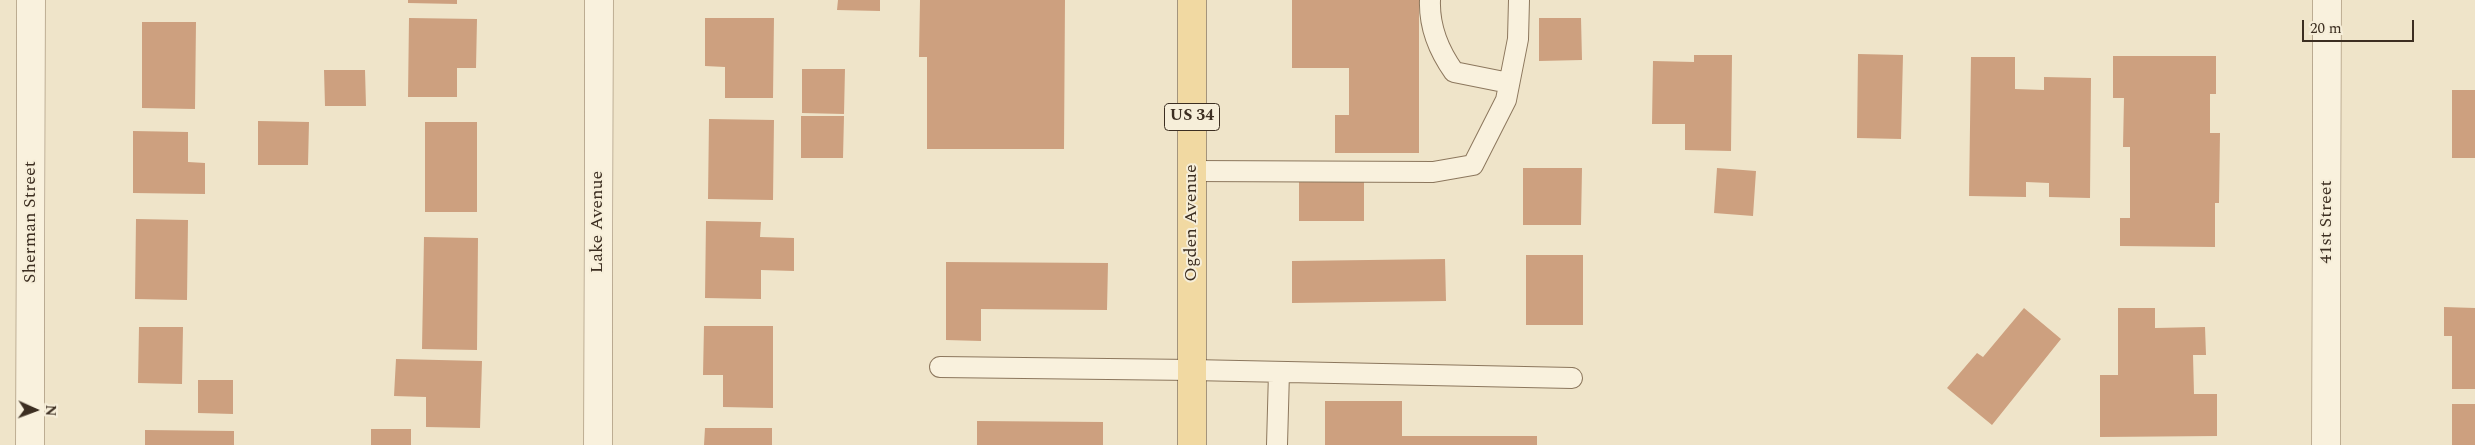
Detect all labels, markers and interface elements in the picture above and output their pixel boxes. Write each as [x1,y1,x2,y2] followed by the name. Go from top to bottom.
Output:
[2305,10,2418,42] scale bar
[2310,17,2342,40] text: 20 m
[1164,104,1220,130] road number: US 34
[20,161,42,283] street label: Sherman Street
[1181,164,1203,282] street label: Ogden Avenue
[587,171,609,273] street label: Lake Avenue
[2316,180,2338,264] street label: 41st Street
[10,385,60,435] north arrow
[40,404,61,417] text: N

